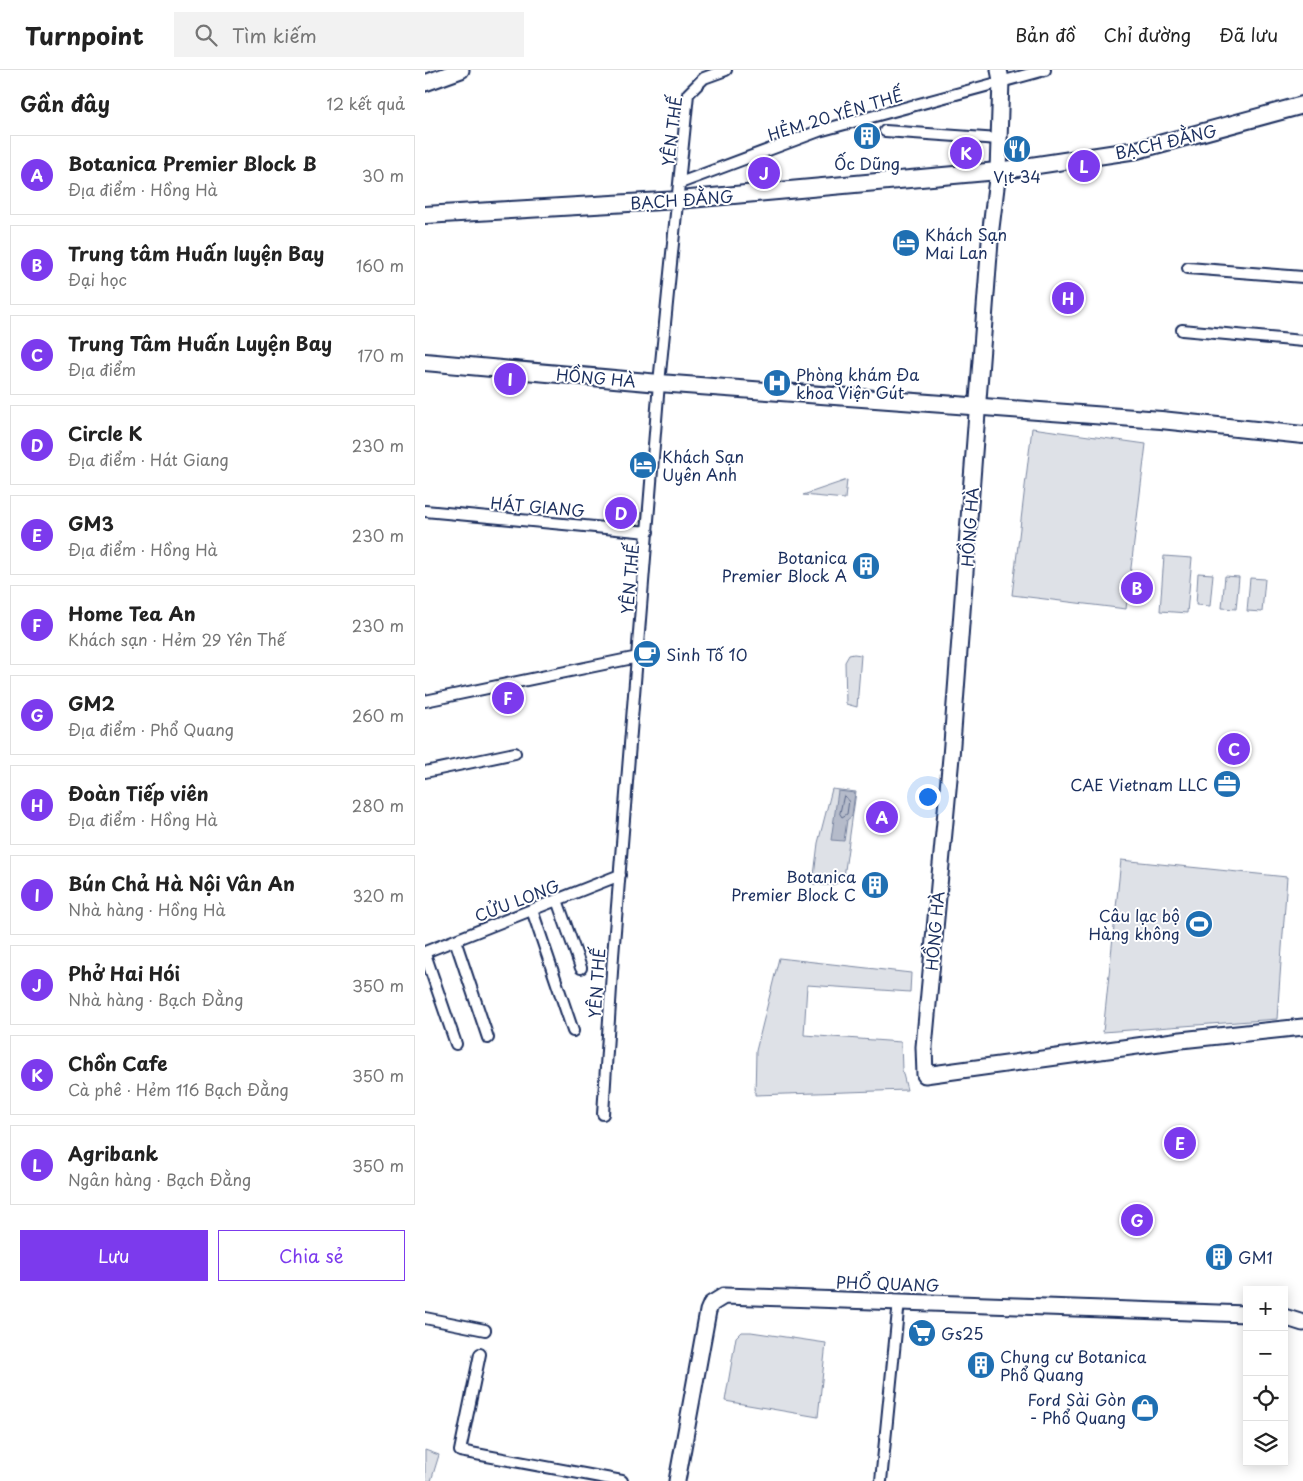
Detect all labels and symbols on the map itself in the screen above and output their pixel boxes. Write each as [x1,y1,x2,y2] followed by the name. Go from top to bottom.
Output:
[764,81,907,146] street label: HẺM 20 YÊN THẾ
[655,93,687,167] street label: YÊN THẾ
[1112,117,1219,164] street label: BẠCH ĐẰNG
[852,121,882,151] building icon: Ốc Dũng
[950,134,982,172] pin: K
[1002,134,1032,164] restaurant icon: Vịt 34
[1068,147,1100,185] pin: L
[834,151,900,175] place label: Ốc Dũng
[748,154,780,192] pin: J
[993,164,1041,188] place label: Vịt 34
[629,182,735,215] street label: BẠCH ĐẰNG
[925,222,1007,264] place label: Khách Sạn Mai Lan
[891,228,921,258] hotel icon: Khách Sạn Mai Lan
[1052,279,1084,317] pin: H
[494,360,526,398] pin: I
[555,361,637,392] street label: HỒNG HÀ
[796,362,919,404] place label: Phòng khám Đa khoa Viện Gút
[762,368,792,398] hospital icon: Phòng khám Đa khoa Viện Gút
[662,444,744,486] place label: Khách Sạn Uyên Anh
[628,450,658,480] hotel icon: Khách Sạn Uyên Anh
[954,486,984,568] street label: HỒNG HÀ
[489,490,587,522] street label: HÁT GIANG
[605,494,637,532] pin: D
[614,541,644,615] street label: YÊN THẾ
[722,545,847,587] place label: Botanica Premier Block A
[851,551,881,581] building icon: Botanica Premier Block A
[1121,569,1153,607] pin: B
[632,639,662,669] cafe icon: Sinh Tố 10
[666,642,747,666] place label: Sinh Tố 10
[492,679,524,717] pin: F
[1218,730,1250,768] pin: C
[1212,769,1242,799] office icon: CAE Vietnam LLC
[1070,772,1208,796] place label: CAE Vietnam LLC
[915,784,941,810] your location
[866,798,898,836] pin: A
[731,864,856,906] place label: Botanica Premier Block C
[860,870,890,900] building icon: Botanica Premier Block C
[471,873,563,927] street label: CỬU LONG
[918,890,949,972] street label: HỒNG HÀ
[1088,903,1180,945] place label: Câu lạc bộ Hàng không
[1184,909,1214,939] sports icon: Câu lạc bộ Hàng không
[581,946,611,1019] street label: YÊN THẾ
[1164,1124,1196,1162] pin: E
[1121,1201,1153,1239] pin: G
[1204,1242,1234,1272] building icon: GM1
[1238,1245,1273,1269] place label: GM1
[836,1269,940,1297] street label: PHỔ QUANG
[907,1318,937,1348] supermarket icon: Gs25
[941,1321,984,1345] place label: Gs25
[1000,1344,1147,1386] place label: Chung cư Botanica Phổ Quang
[966,1350,996,1380] building icon: Chung cư Botanica Phổ Quang
[1027,1387,1126,1429] place label: Ford Sài Gòn - Phổ Quang
[1130,1393,1160,1423] shop icon: Ford Sài Gòn - Phổ Quang

